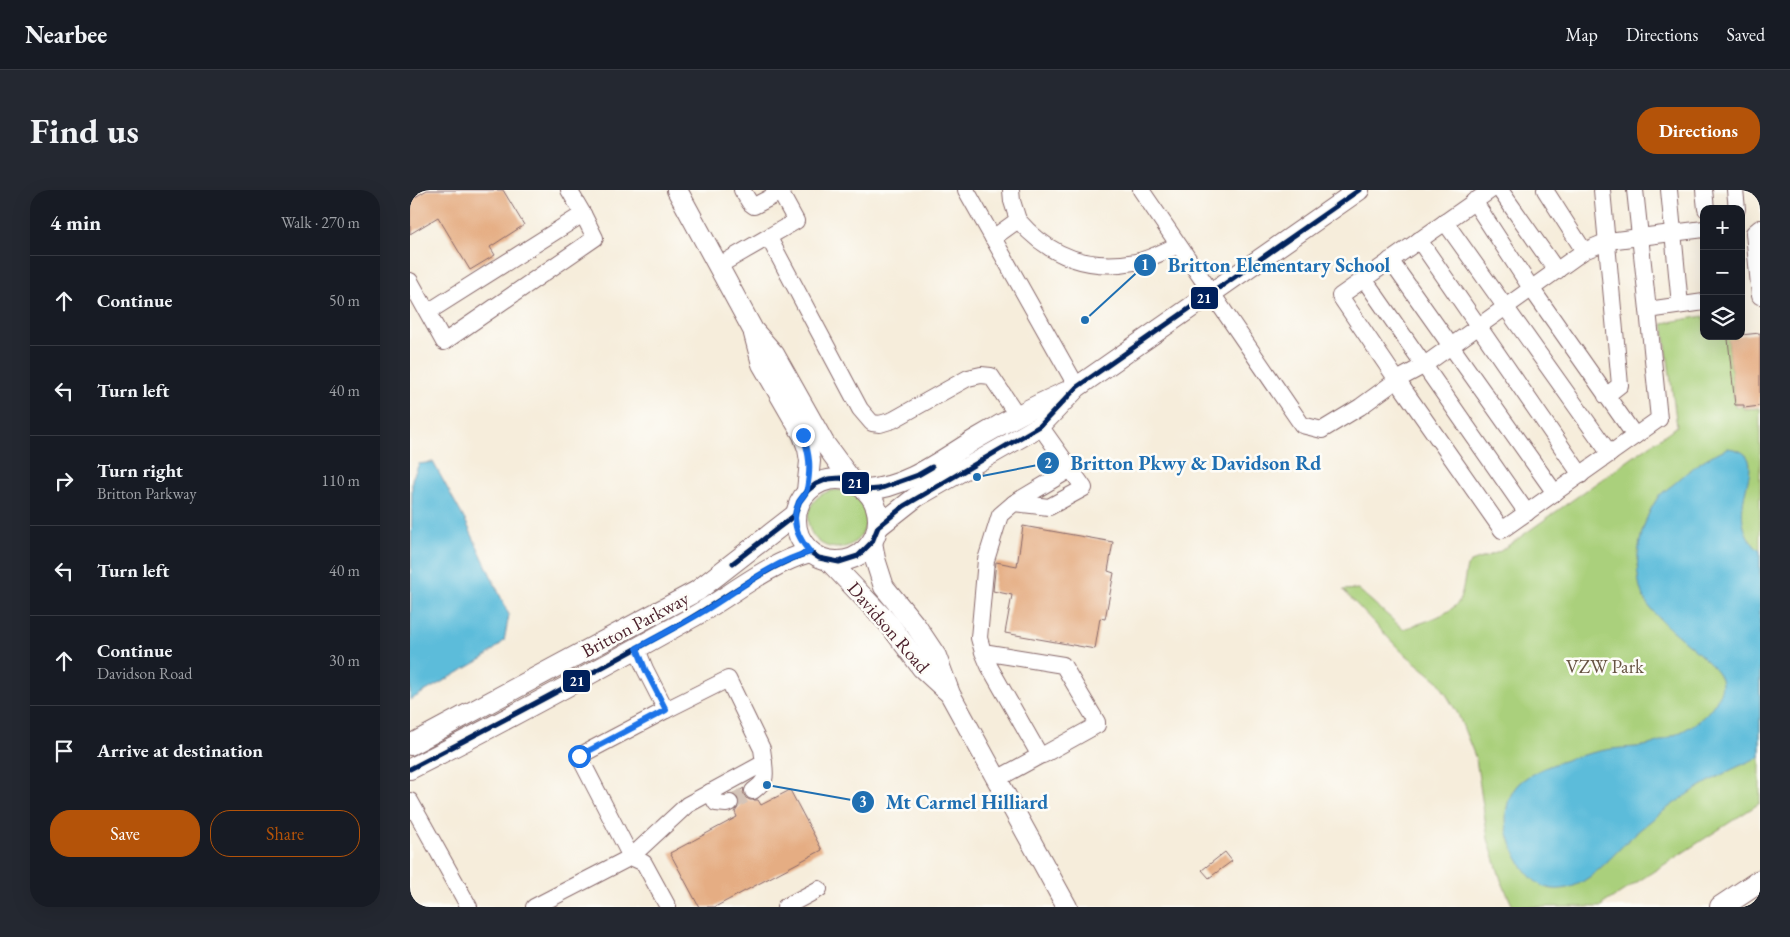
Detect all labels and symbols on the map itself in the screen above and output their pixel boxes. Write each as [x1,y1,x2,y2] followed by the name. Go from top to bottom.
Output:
[1133,247,1400,282] callout: Britton Elementary School
[1168,252,1390,278] text: Britton Elementary School
[1141,255,1149,274] text: 1
[1190,286,1219,310] line badge: 21
[1197,289,1211,307] text: 21
[792,424,815,447] route end
[1035,446,1331,481] callout: Britton Pkwy & Davidson Rd
[1071,450,1321,476] text: Britton Pkwy & Davidson Rd
[1044,453,1052,472] text: 2
[841,471,870,495] line badge: 21
[848,474,862,492] text: 21
[842,576,935,679] street label: Davidson Road
[577,585,694,663] street label: Britton Parkway
[1566,654,1645,679] park label: VZW Park
[562,669,591,693] line badge: 21
[570,672,584,690] text: 21
[568,745,591,768] route start
[850,784,1058,819] callout: Mt Carmel Hilliard
[886,789,1048,815] text: Mt Carmel Hilliard
[859,792,867,811] text: 3

